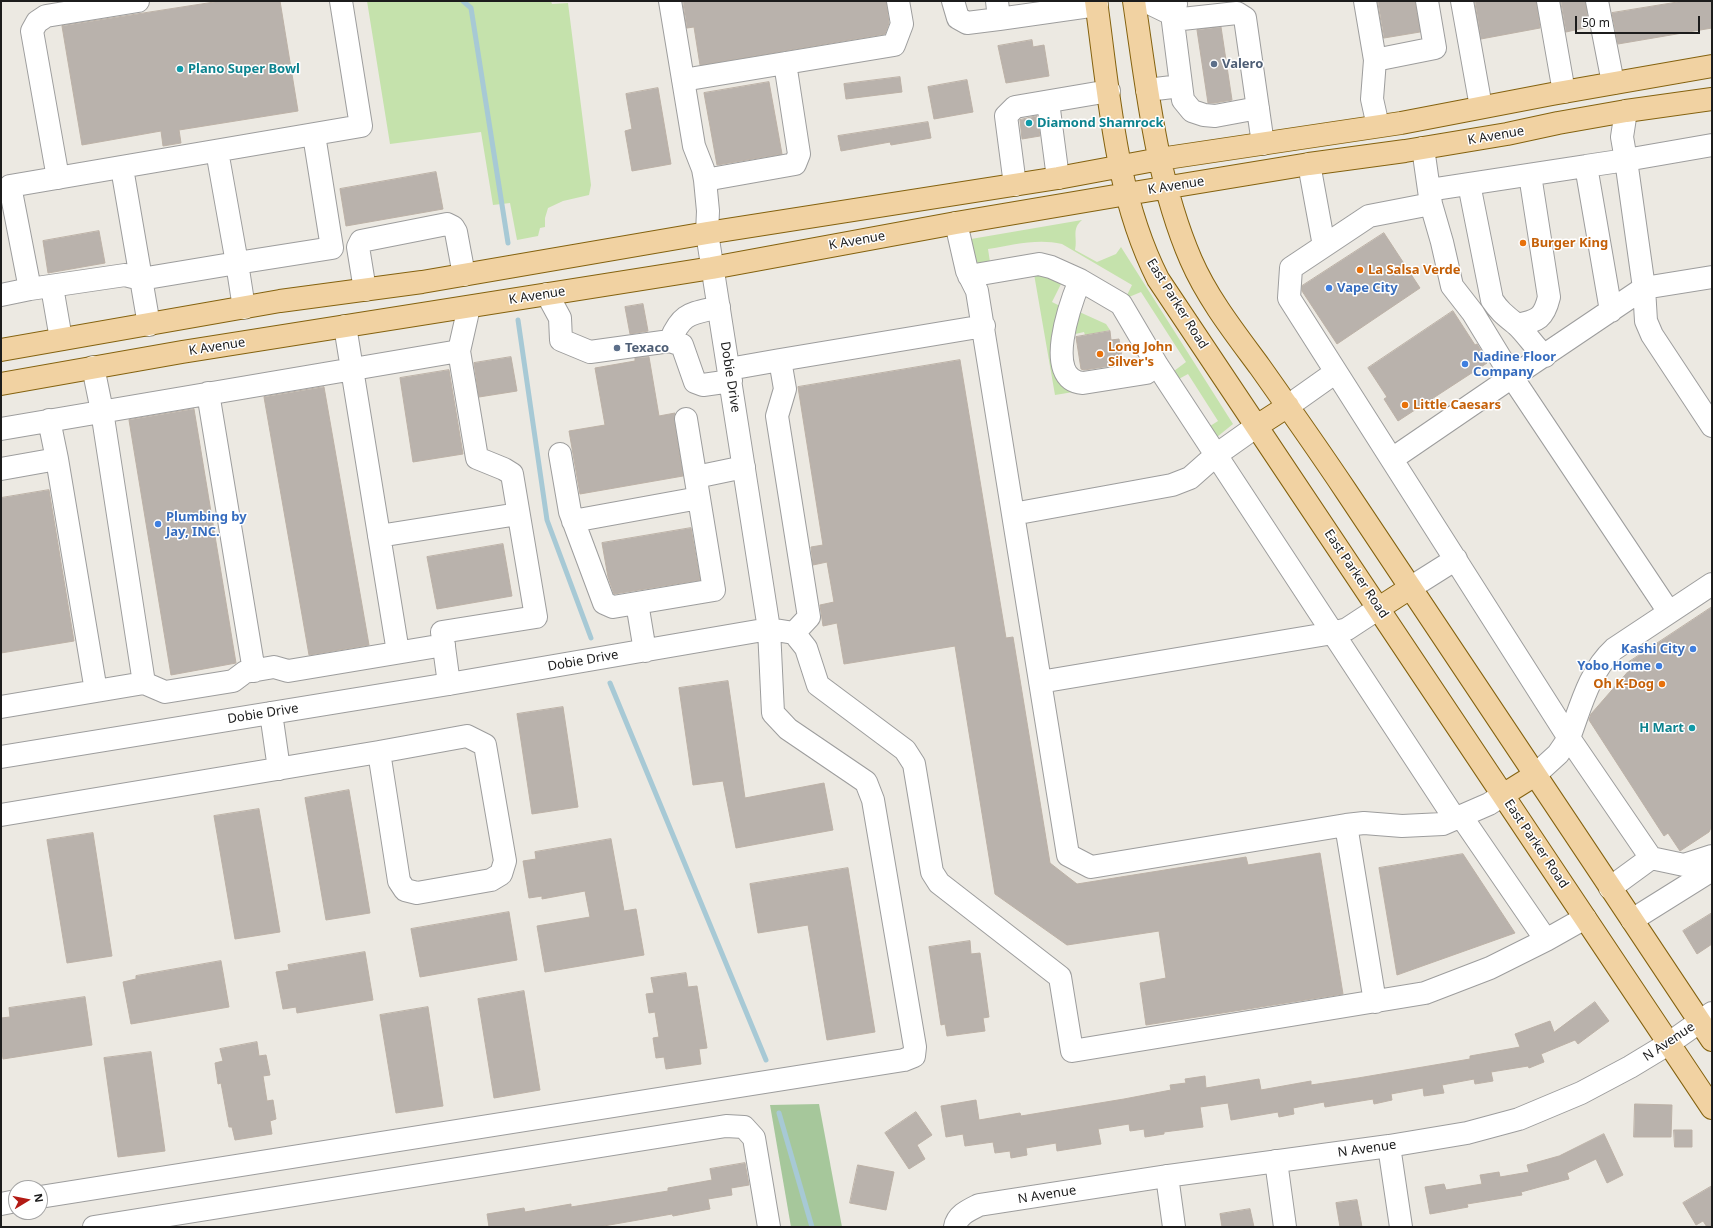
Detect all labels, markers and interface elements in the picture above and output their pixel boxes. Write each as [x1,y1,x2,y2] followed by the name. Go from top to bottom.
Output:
[1577,8,1702,34] scale bar
[1582,14,1610,31] text: 50 m
[1222,56,1263,72] place label: Valero
[1209,59,1219,69] marker: Valero
[188,61,300,77] place label: Plano Super Bowl
[175,64,185,74] marker: Plano Super Bowl
[1037,115,1164,131] place label: Diamond Shamrock
[1024,118,1034,128] marker: Diamond Shamrock
[1467,123,1525,149] street label: K Avenue
[1147,174,1205,198] street label: K Avenue
[828,228,886,254] street label: K Avenue
[1531,235,1608,251] place label: Burger King
[1518,238,1528,248] marker: Burger King
[1143,256,1211,352] street label: East Parker Road
[1368,262,1460,278] place label: La Salsa Verde
[1355,265,1365,275] marker: La Salsa Verde
[1337,280,1398,296] place label: Vape City
[1324,283,1334,293] marker: Vape City
[508,284,566,308] street label: K Avenue
[188,335,246,359] street label: K Avenue
[1108,339,1173,370] place label: Long John Silver's
[625,340,669,356] place label: Texaco
[717,340,743,414] street label: Dobie Drive
[612,343,622,353] marker: Texaco
[1095,349,1105,359] marker: Long John Silver's
[1473,349,1556,380] place label: Nadine Floor Company
[1460,359,1470,369] marker: Nadine Floor Company
[1413,397,1501,413] place label: Little Caesars
[1400,400,1410,410] marker: Little Caesars
[166,509,247,540] place label: Plumbing by Jay, INC.
[153,519,163,529] marker: Plumbing by Jay, INC.
[1321,527,1391,621] street label: East Parker Road
[1621,641,1685,657] place label: Kashi City
[1688,644,1698,654] marker: Kashi City
[546,647,620,675] street label: Dobie Drive
[1577,658,1651,674] place label: Yobo Home
[1654,661,1664,671] marker: Yobo Home
[1593,676,1654,692] place label: Oh K-Dog
[1657,679,1667,689] marker: Oh K-Dog
[226,701,300,727] street label: Dobie Drive
[1639,720,1684,736] place label: H Mart
[1687,723,1697,733] marker: H Mart
[1501,797,1571,891] street label: East Parker Road
[1640,1019,1698,1065] street label: N Avenue
[1337,1137,1397,1161] street label: N Avenue
[8,1180,48,1220] north arrow
[1017,1183,1077,1207] street label: N Avenue
[31,1192,47,1204] text: N

